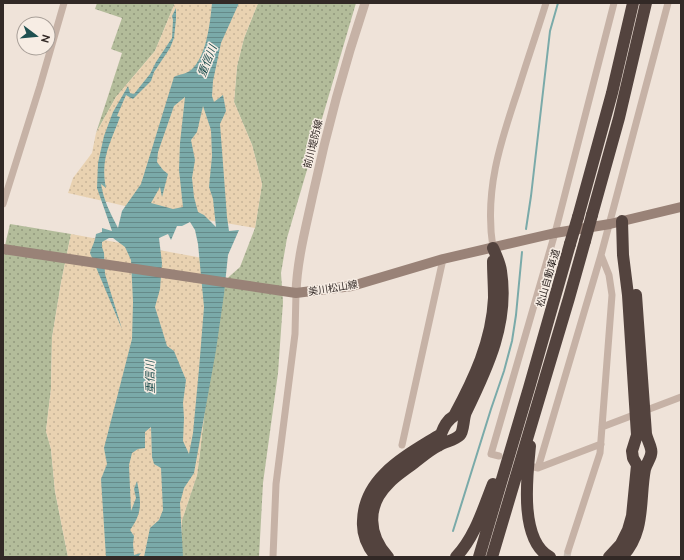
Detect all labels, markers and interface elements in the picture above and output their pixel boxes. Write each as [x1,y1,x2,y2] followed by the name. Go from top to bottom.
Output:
[16,16,56,56] north arrow
[39,33,53,44] text: N
[195,43,219,79] water label: 重信川
[302,118,324,170] street label: 前川堤防線
[534,248,562,308] street label: 松山自動車道
[307,279,359,297] street label: 美川松山線
[144,359,156,394] water label: 重信川

